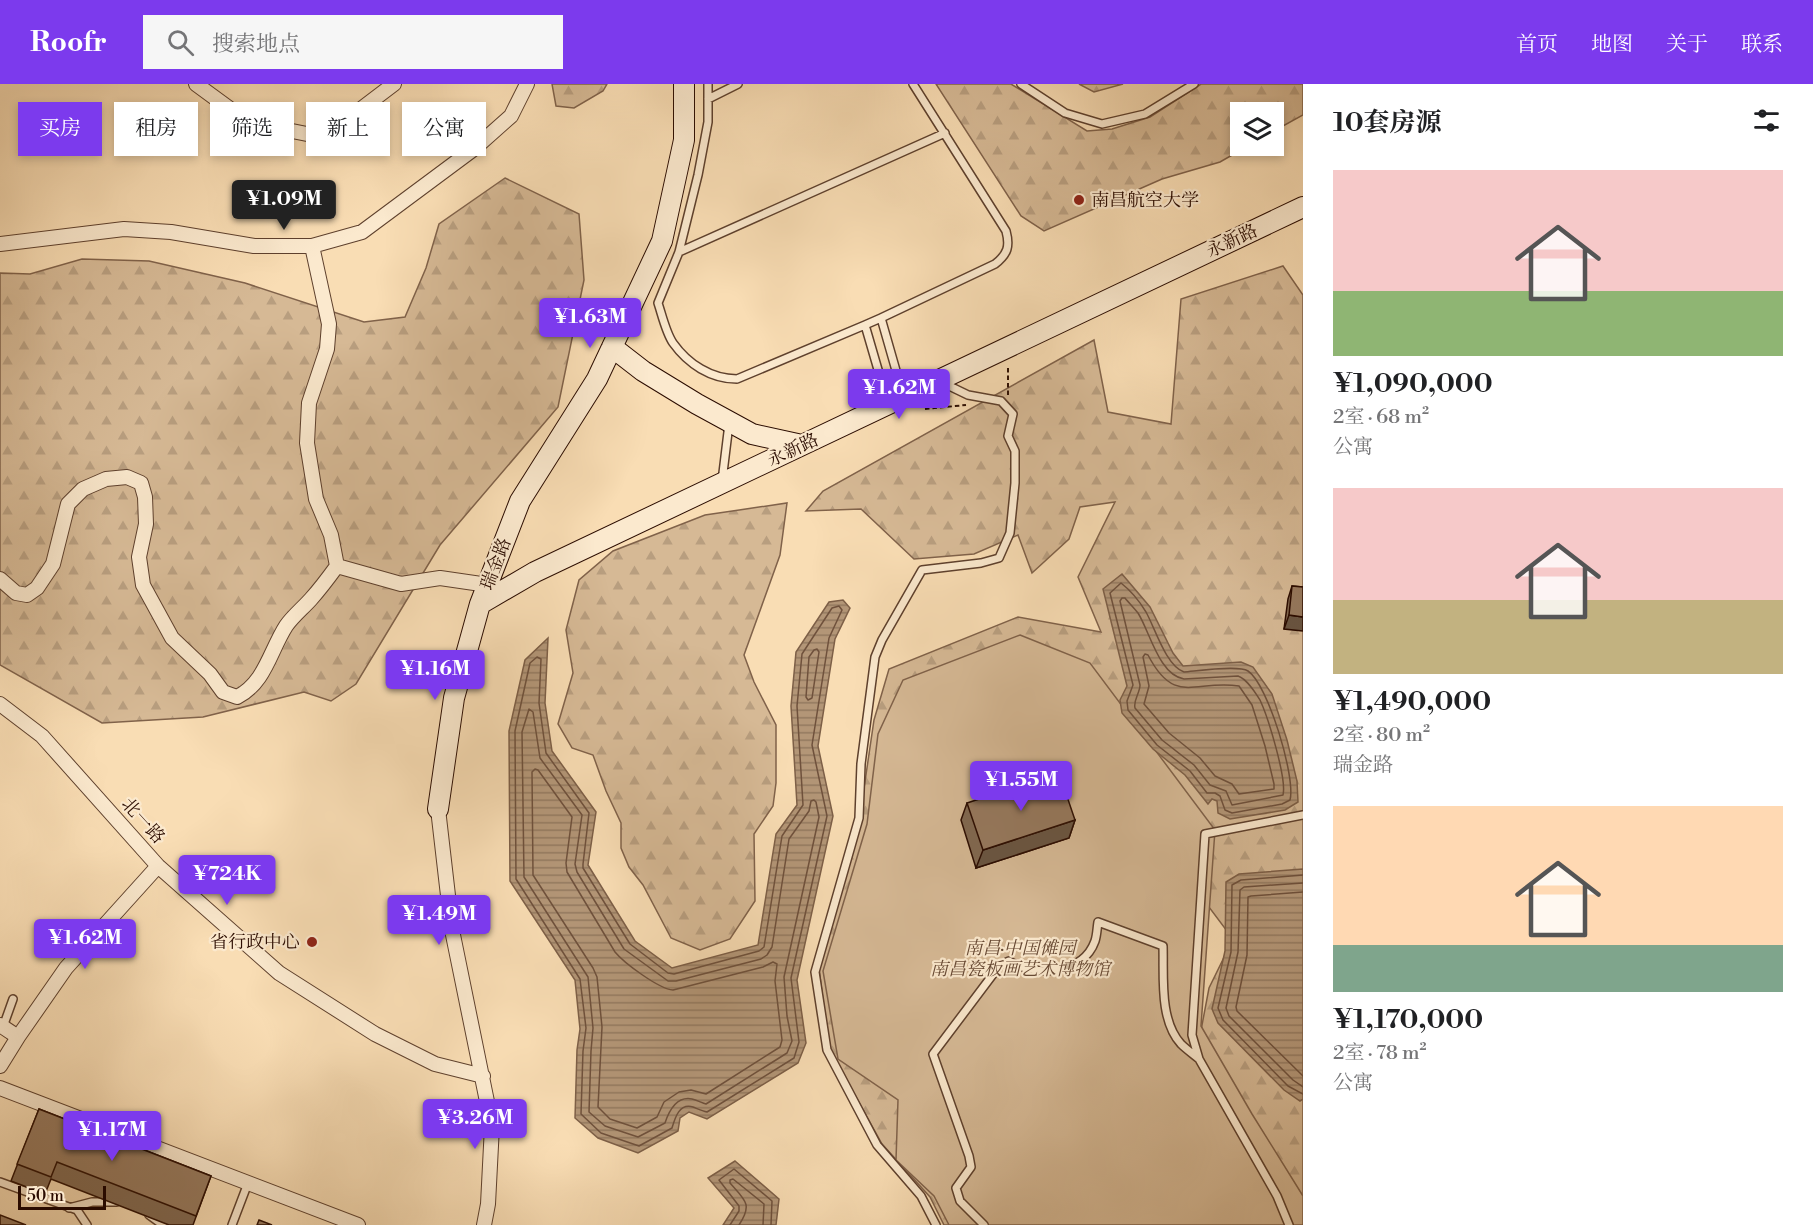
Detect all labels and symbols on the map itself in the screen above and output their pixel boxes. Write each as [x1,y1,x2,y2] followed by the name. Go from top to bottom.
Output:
[235,180,333,231] pin: ¥1.09M
[1091,189,1199,212] place label: 南昌航空大学
[1072,193,1086,207] marker: 南昌航空大学
[1203,219,1261,263] street label: 永新路
[541,298,639,349] pin: ¥1.63M
[850,369,948,420] pin: ¥1.62M
[764,428,822,472] street label: 永新路
[476,535,516,593] street label: 瑞金路
[386,650,484,701] pin: ¥1.16M
[972,761,1070,812] pin: ¥1.55M
[116,793,170,849] street label: 北一路
[185,855,269,906] pin: ¥724K
[390,895,488,946] pin: ¥1.49M
[36,919,134,970] pin: ¥1.62M
[210,931,300,954] place label: 省行政中心
[305,935,319,949] marker: 省行政中心
[930,937,1113,981] park label: 南昌·中国傩园 南昌瓷板画艺术博物馆
[426,1099,524,1150] pin: ¥3.26M
[63,1111,161,1162] pin: ¥1.17M
[18,1183,106,1210] scale bar

